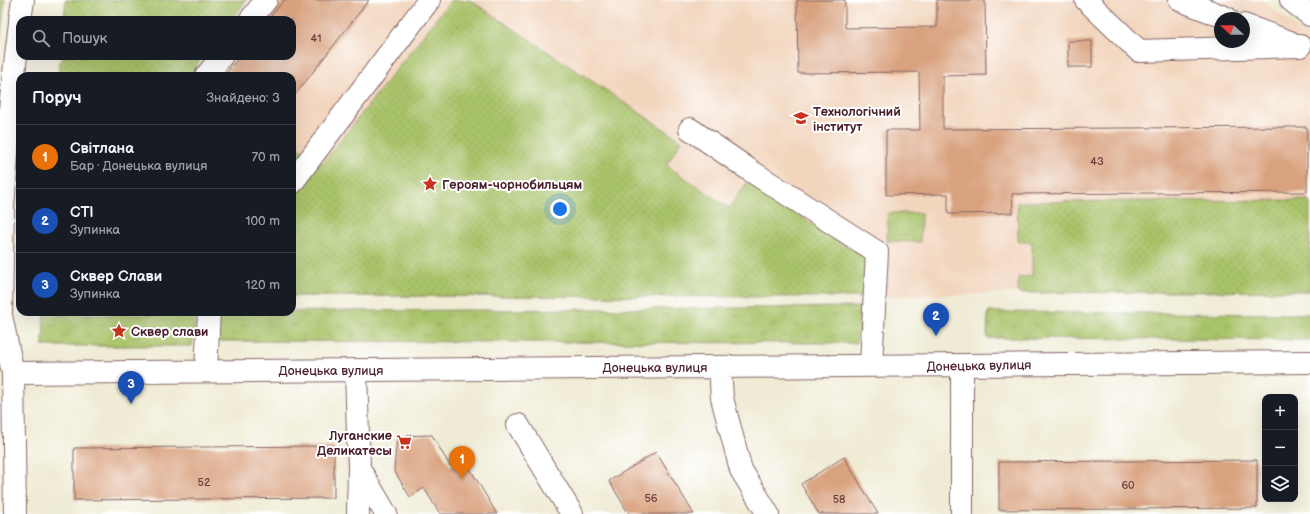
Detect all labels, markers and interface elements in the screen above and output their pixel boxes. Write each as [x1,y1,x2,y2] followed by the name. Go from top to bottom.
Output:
[1214,12,1250,48] north arrow
[16,16,296,60] search box
[30,27,52,49] icon: search
[62,29,108,48] text: Пошук
[311,32,321,45] house number: 41
[32,88,82,108] text: Поруч
[206,90,280,106] text: Знайдено: 3
[813,104,901,135] place label: Технологічний інститут
[792,109,810,127] school or university icon: Технологічний інститут
[70,139,134,158] text: Світлана
[42,149,48,165] text: 1
[252,149,280,165] text: 70 m
[1090,155,1104,168] house number: 43
[70,158,207,174] text: Бар · Донецька вулиця
[421,175,439,193] place icon: Героям-чорнобильцям
[442,177,583,193] place label: Героям-чорнобильцям
[550,199,570,219] your location
[70,203,94,222] text: СТІ
[41,213,49,229] text: 2
[245,213,280,229] text: 100 m
[70,222,120,238] text: Зупинка
[70,267,162,286] text: Сквер Слави
[41,277,49,293] text: 3
[245,277,280,293] text: 120 m
[70,286,120,302] text: Зупинка
[923,303,949,336] pin: 2
[110,322,128,340] place icon: Сквер слави
[131,324,208,340] place label: Сквер слави
[926,357,1032,375] street label: Донецька вулиця
[603,360,707,376] street label: Донецька вулиця
[279,363,383,379] street label: Донецька вулиця
[118,371,144,404] pin: 3
[1262,394,1298,502] map controls
[1262,394,1298,430] button: +
[317,428,392,459] place label: Луганские Деликатесы
[1262,430,1298,466] button: −
[395,433,413,451] supermarket icon: Луганские Деликатесы
[449,446,475,479] pin: 1
[1262,466,1298,502] button: layers
[198,476,211,489] house number: 52
[1121,479,1135,492] house number: 60
[644,492,658,505] house number: 56
[833,493,845,506] house number: 58

